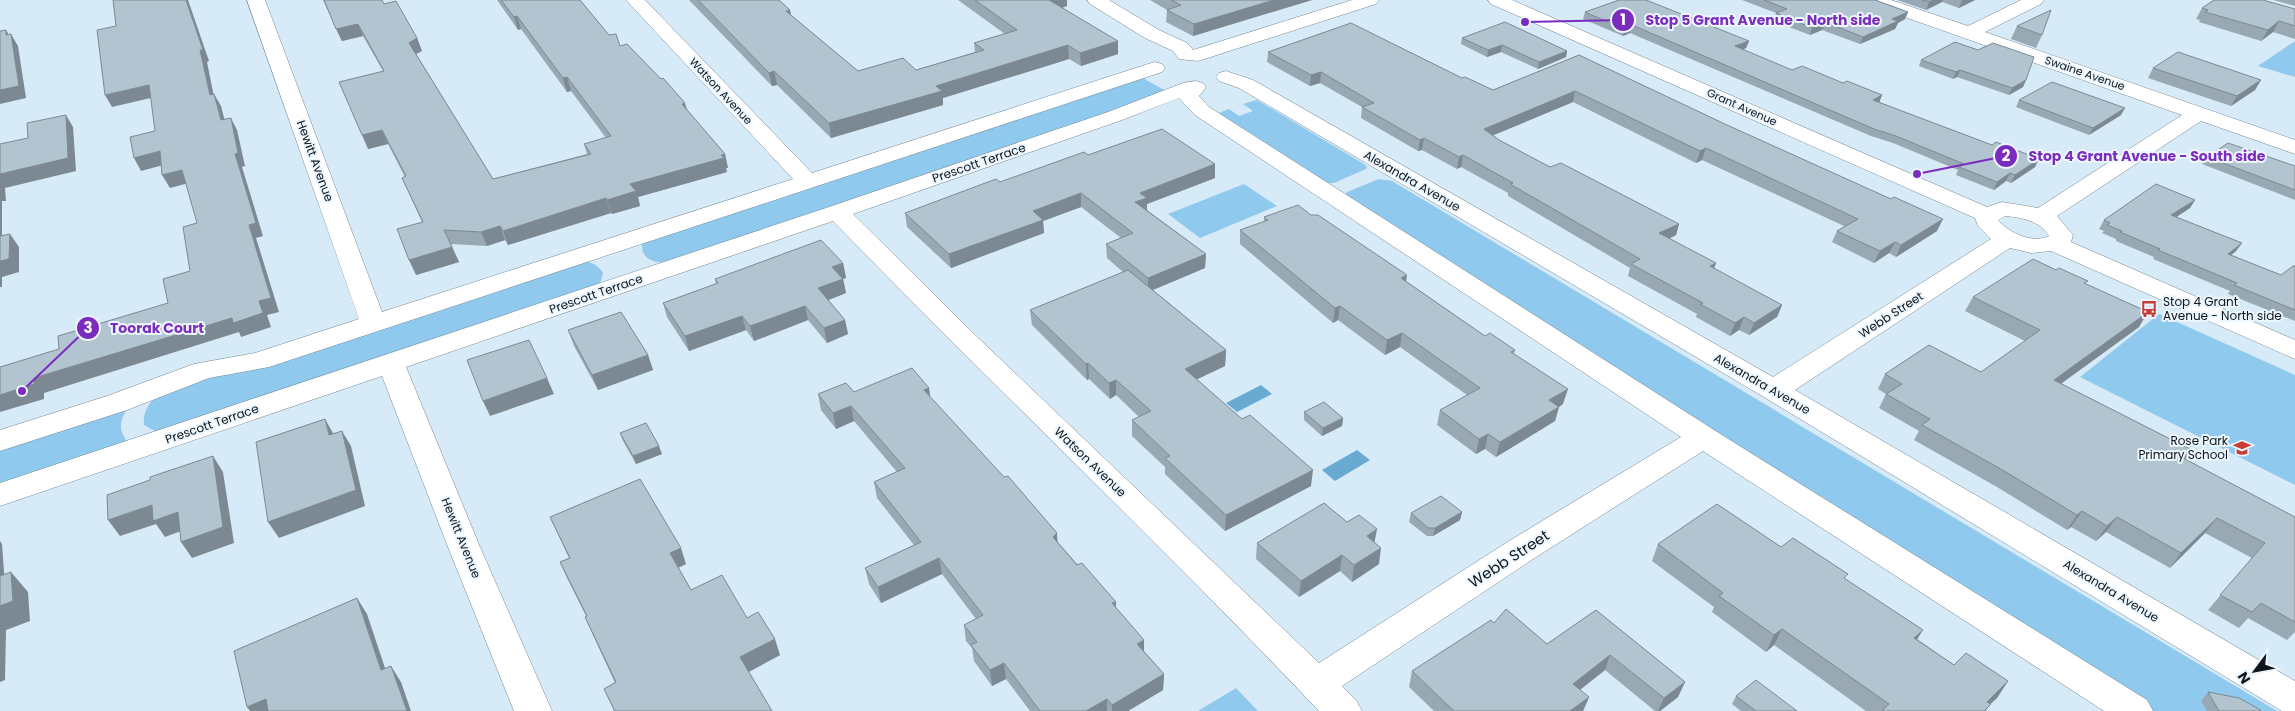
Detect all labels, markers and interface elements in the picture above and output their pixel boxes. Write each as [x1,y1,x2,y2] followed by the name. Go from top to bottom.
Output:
[1610,5,1890,34] callout: Stop 5 Grant Avenue - North side
[1620,9,1626,30] text: 1
[1646,10,1881,30] text: Stop 5 Grant Avenue - North side
[2043,52,2127,94] street label: Swaine Avenue
[686,54,756,128] street label: Watson Avenue
[1704,84,1780,130] street label: Grant Avenue
[293,118,338,204] street label: Hewitt Avenue
[930,139,1028,186] street label: Prescott Terrace
[1993,141,2275,170] callout: Stop 4 Grant Avenue - South side
[2002,145,2011,166] text: 2
[1361,146,1464,215] street label: Alexandra Avenue
[2029,146,2266,166] text: Stop 4 Grant Avenue - South side
[547,270,645,317] street label: Prescott Terrace
[1855,287,1926,342] street label: Webb Street
[2163,293,2282,324] place label: Stop 4 Grant Avenue - North side
[2139,299,2159,319] bus stop icon: Stop 4 Grant Avenue - North side
[75,313,214,342] callout: Toorak Court
[83,317,93,338] text: 3
[110,318,204,338] text: Toorak Court
[1711,349,1814,418] street label: Alexandra Avenue
[163,400,261,447] street label: Prescott Terrace
[1051,423,1130,500] street label: Watson Avenue
[2138,432,2229,463] place label: Rose Park Primary School
[2232,438,2252,458] school or university icon: Rose Park Primary School
[438,495,485,581] street label: Hewitt Avenue
[1464,525,1553,592] street label: Webb Street
[2060,555,2162,626] street label: Alexandra Avenue
[2230,646,2280,696] north arrow
[2233,668,2255,688] text: N

